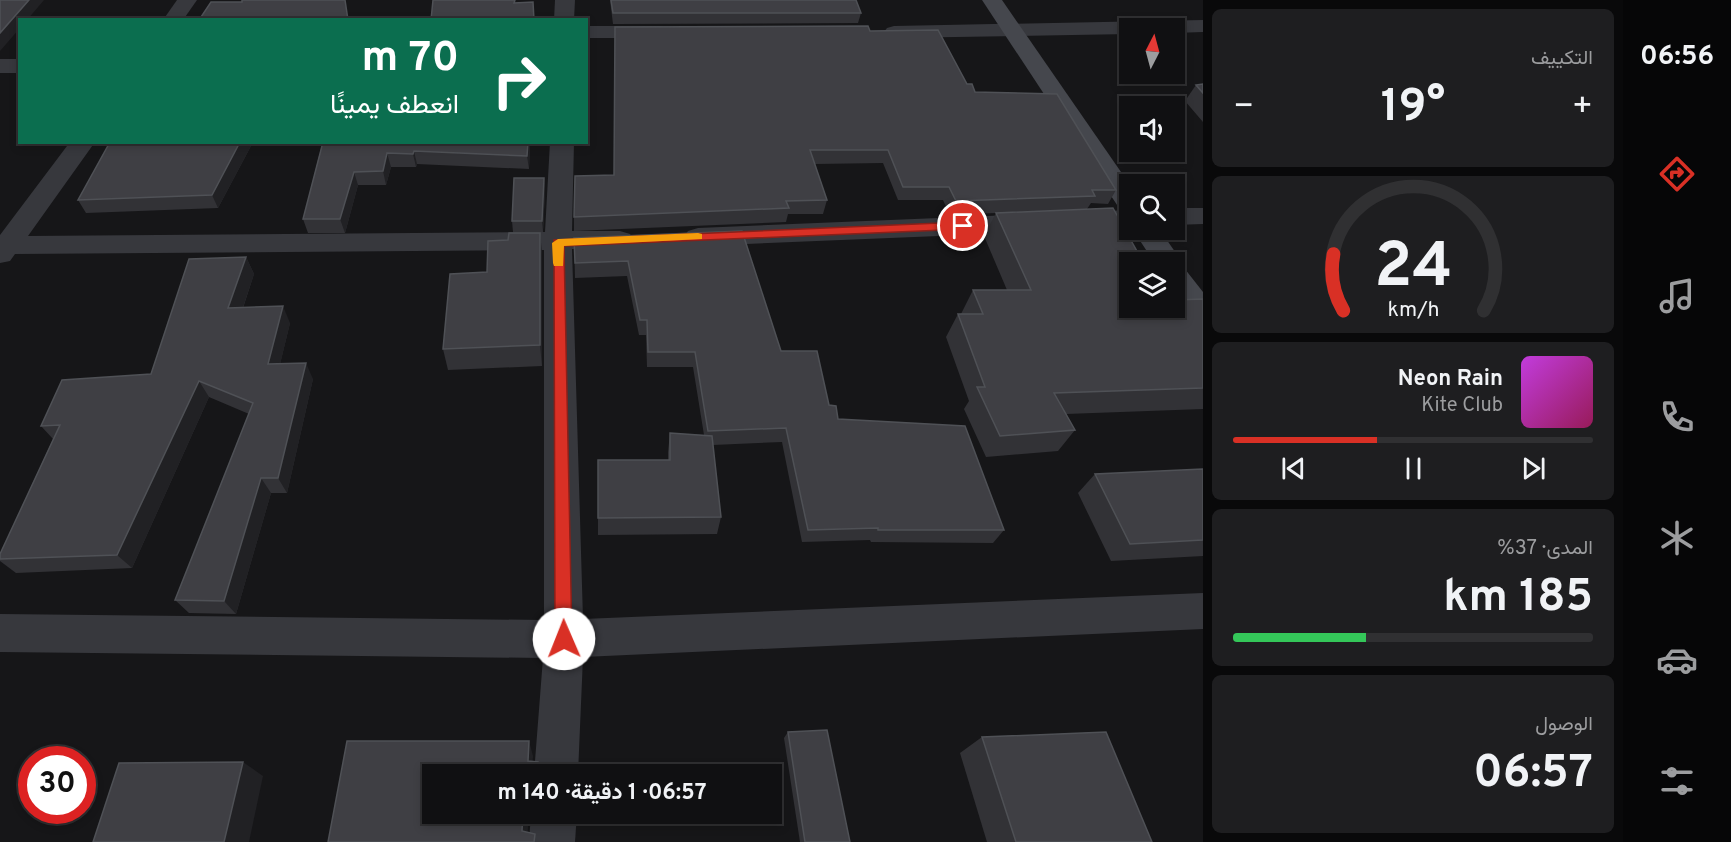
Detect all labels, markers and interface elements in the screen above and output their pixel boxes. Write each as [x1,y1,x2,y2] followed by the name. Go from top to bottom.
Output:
[1119,18,1185,84] north arrow
[1119,18,1185,318] map controls
[361,33,459,86] text: 70 m
[1640,40,1714,74] text: 06:56
[480,42,558,120] icon: right
[1531,46,1593,72] text: التكييف
[1381,80,1445,137] text: 19°
[1233,87,1254,129] text: −
[1572,87,1593,129] text: +
[330,89,459,123] text: انعطف يمينًا
[1119,96,1185,162] button: sound
[1656,153,1698,195] icon: directions
[1119,174,1185,240] button: search
[937,200,988,251] pin
[946,209,979,242] icon: arrive
[1374,231,1452,310] text: 24
[1119,252,1185,318] button: layers
[1656,275,1698,317] icon: music
[1387,298,1439,325] text: km/h
[1398,366,1503,393] text: Neon Rain
[1421,393,1503,419] text: Kite Club
[1656,396,1698,438] icon: phone
[1277,452,1310,485] icon: previous
[1397,452,1430,485] icon: pause
[1517,452,1550,485] icon: next
[1656,517,1698,559] icon: climate
[1497,536,1593,562] text: المدى · 37%
[1443,570,1593,627] text: 185 km
[532,607,596,671] position arrow
[1656,639,1698,681] icon: car
[1535,712,1593,738] text: الوصول
[18,746,96,824] speed limit sign: 30
[1473,746,1593,803] text: 06:57
[1656,760,1698,802] icon: filters
[498,780,706,807] text: 06:57 · 1 دقيقة · 140 m

